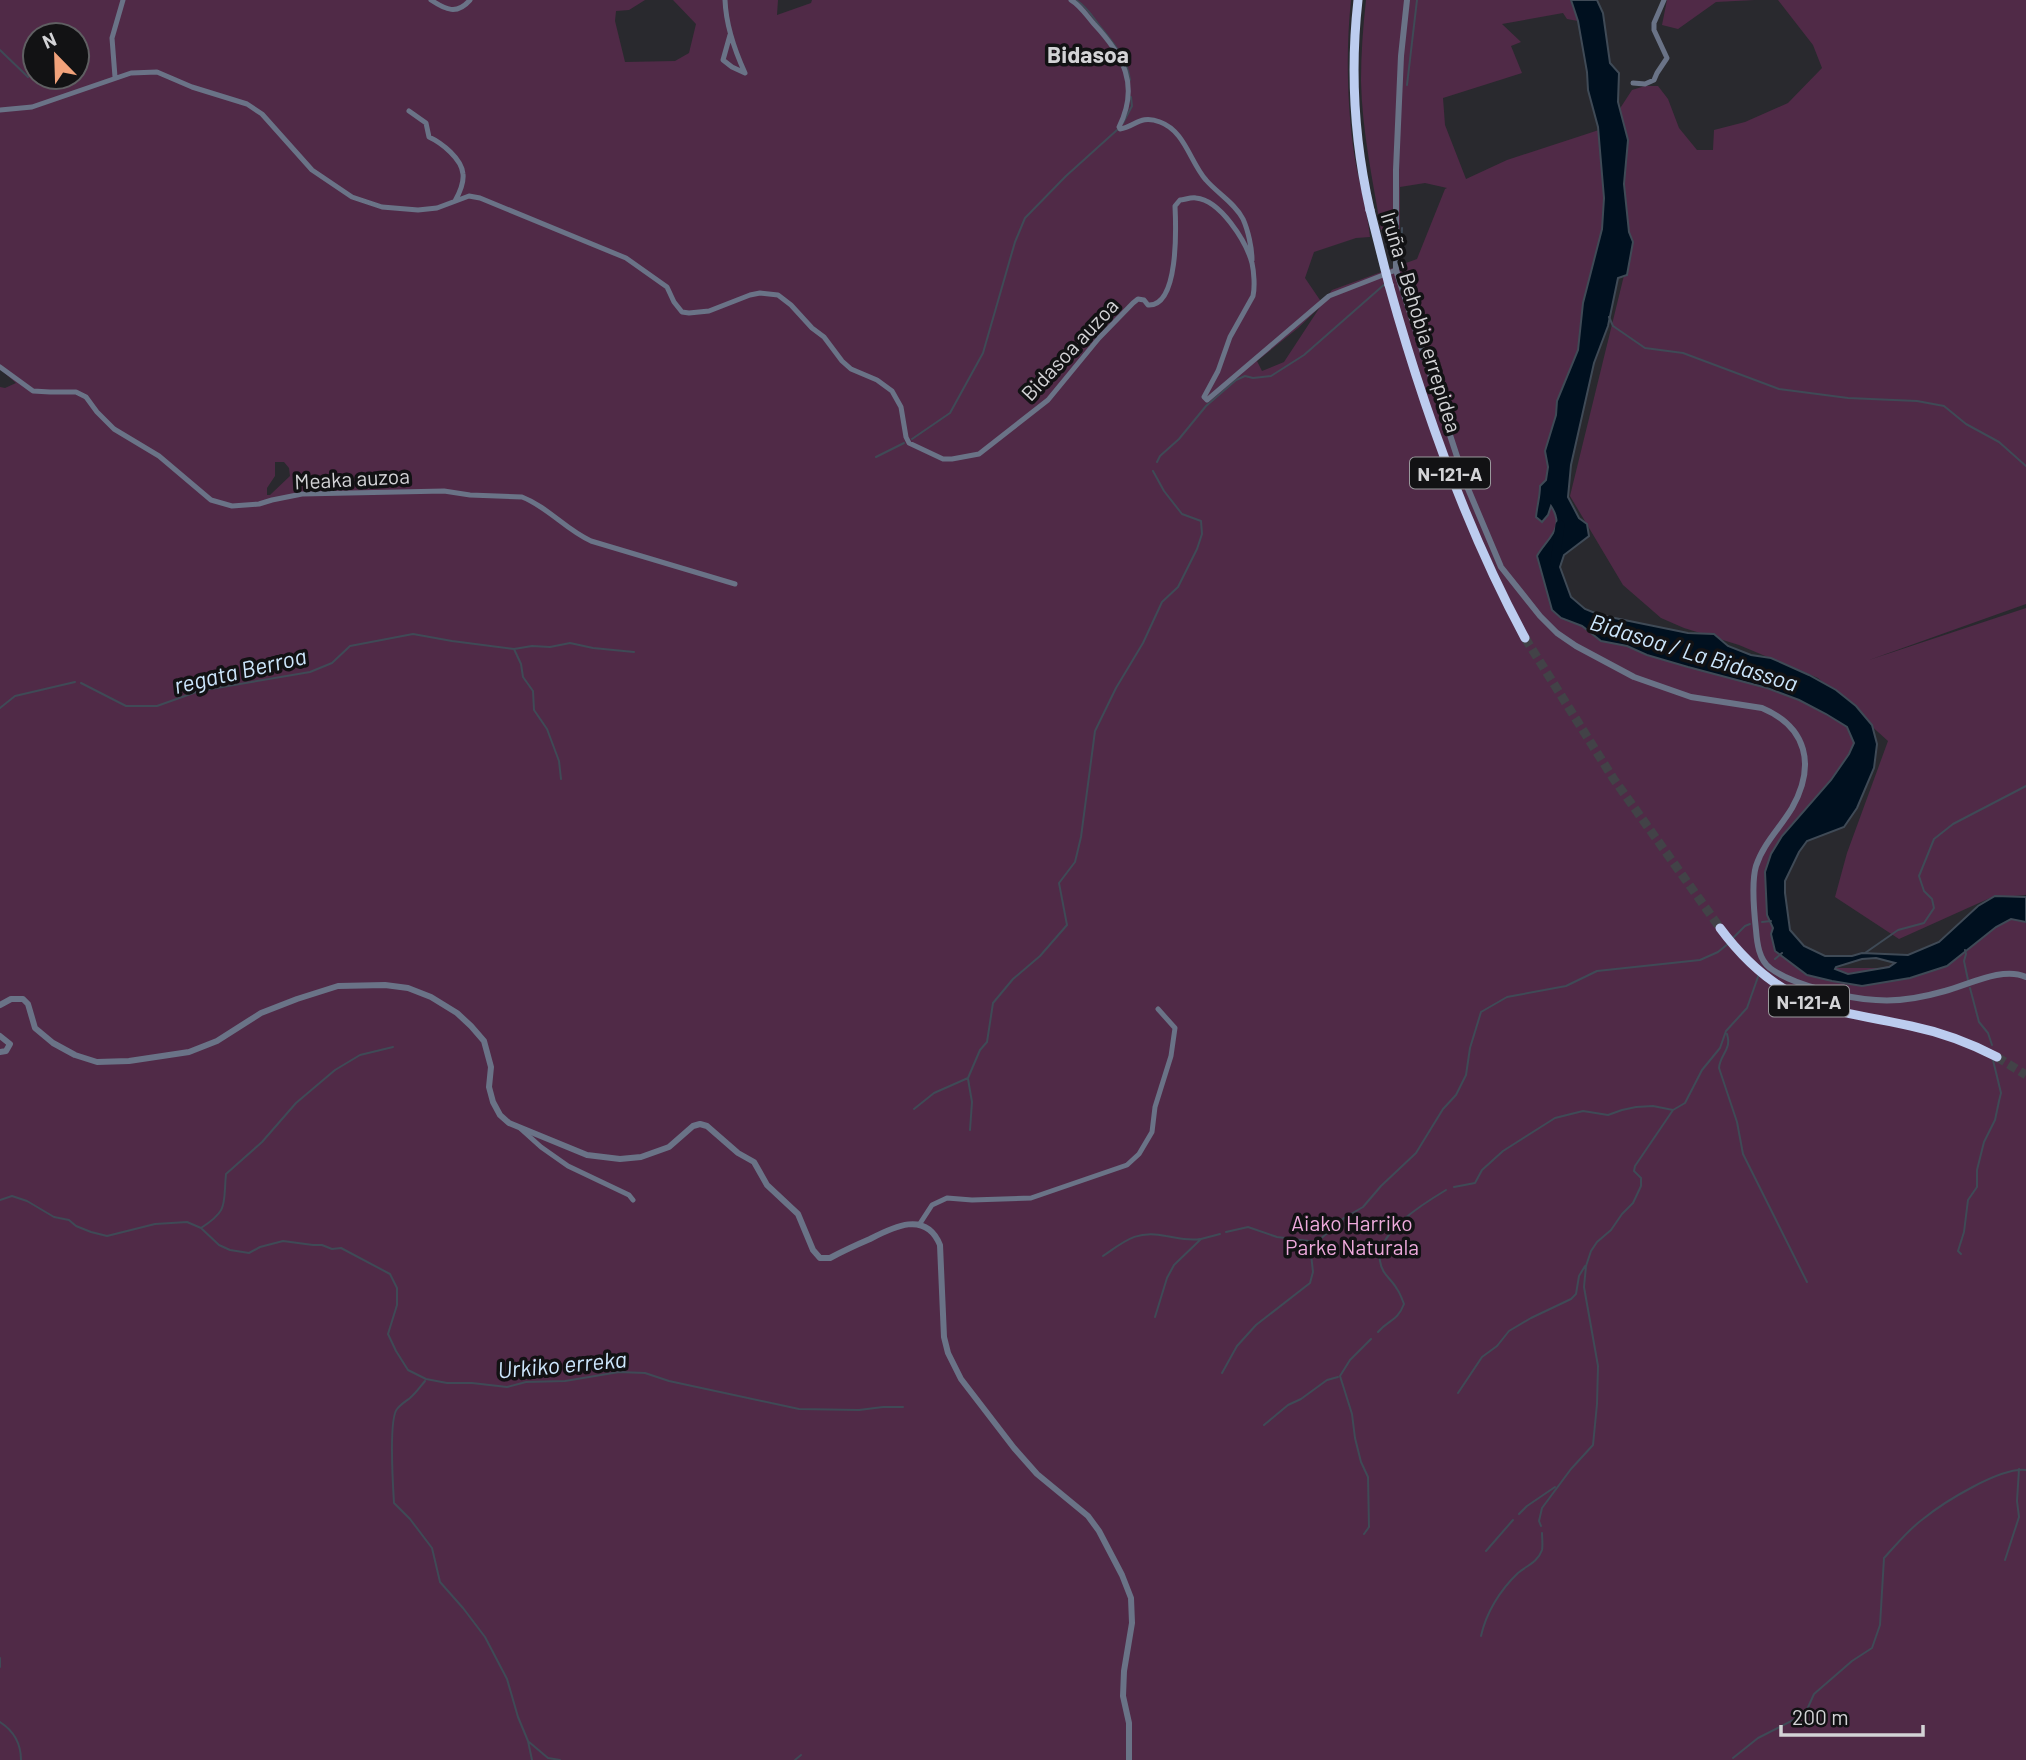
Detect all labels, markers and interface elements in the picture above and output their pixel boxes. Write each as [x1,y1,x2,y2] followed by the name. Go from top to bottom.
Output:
[21,21,91,91] north arrow
[39,27,59,53] text: N
[1047,40,1129,68] district label: Bidasoa
[1376,209,1468,435] street label: Iruña - Behobia errepidea
[1015,293,1123,405] street label: Bidasoa auzoa
[1410,458,1490,488] road number: N-121-A
[294,462,410,494] street label: Meaka auzoa
[1587,607,1801,697] water label: Bidasoa / La Bidassoa
[171,641,309,699] water label: regata Berroa
[1769,986,1849,1016] road number: N-121-A
[1285,1210,1419,1259] park label: Aiako Harriko Parke Naturala
[496,1344,628,1384] water label: Urkiko erreka
[1781,1694,1923,1738] scale bar
[1792,1704,1849,1729] text: 200 m

